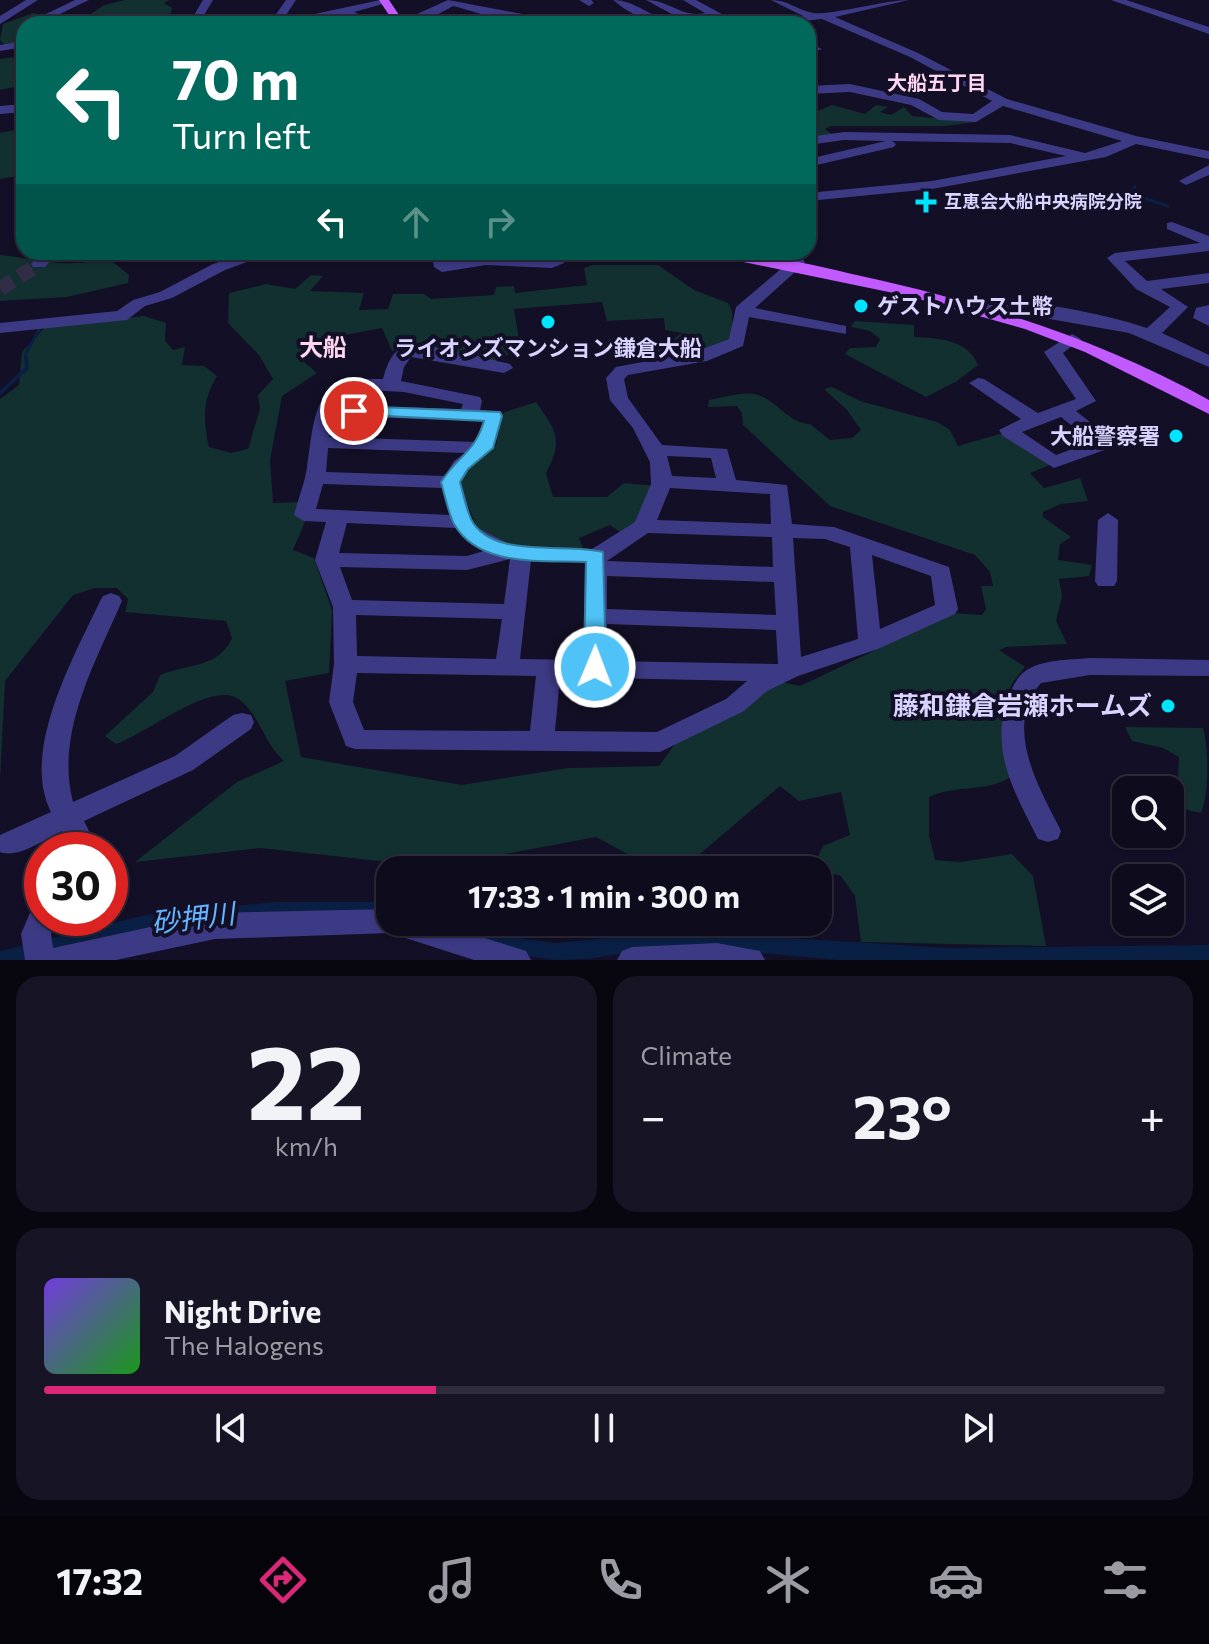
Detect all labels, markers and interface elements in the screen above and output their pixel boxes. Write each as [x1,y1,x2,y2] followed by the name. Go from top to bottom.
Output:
[172,43,299,112] text: 70 m
[40,48,144,152] icon: left
[887,70,987,94] district label: 大船五丁目
[172,112,311,156] text: Turn left
[944,190,1142,212] place label: 互恵会大船中央病院分院
[915,191,937,213] marker: 互恵会大船中央病院分院
[310,200,354,244] icon: left
[394,200,438,244] icon: ahead
[478,200,522,244] icon: right
[877,292,1053,319] place label: ゲストハウス土幣
[852,297,870,315] marker: ゲストハウス土幣
[539,313,557,331] marker: ライオンズマンション鎌倉大船
[299,332,347,361] district label: 大船
[394,334,702,361] place label: ライオンズマンション鎌倉大船
[320,377,388,445] pin
[332,389,376,433] icon: arrive
[1050,422,1160,449] place label: 大船警察署
[1167,427,1185,445] marker: 大船警察署
[553,625,637,709] position arrow
[893,689,1152,720] place label: 藤和鎌倉岩瀬ホームズ
[1159,697,1177,715] marker: 藤和鎌倉岩瀬ホームズ
[1112,776,1184,936] map controls
[1112,776,1184,848] button: search
[24,832,128,936] speed limit sign: 30
[1112,864,1184,936] button: layers
[468,877,740,914] text: 17:33 · 1 min · 300 m
[149,895,240,939] water label: 砂押川
[247,1014,365,1141] text: 22
[641,1039,732,1070] text: Climate
[853,1078,952,1151] text: 23°
[641,1088,666,1142] text: −
[1139,1088,1165,1142] text: +
[275,1130,338,1161] text: km/h
[164,1292,321,1329] text: Night Drive
[164,1329,324,1360] text: The Halogens
[209,1406,253,1450] icon: previous
[582,1406,626,1450] icon: pause
[956,1406,1000,1450] icon: next
[255,1552,311,1608] icon: directions
[424,1552,480,1608] icon: music
[592,1552,648,1608] icon: phone
[760,1552,816,1608] icon: climate
[928,1552,984,1608] icon: car
[1097,1552,1153,1608] icon: filters
[56,1558,143,1602] text: 17:32

